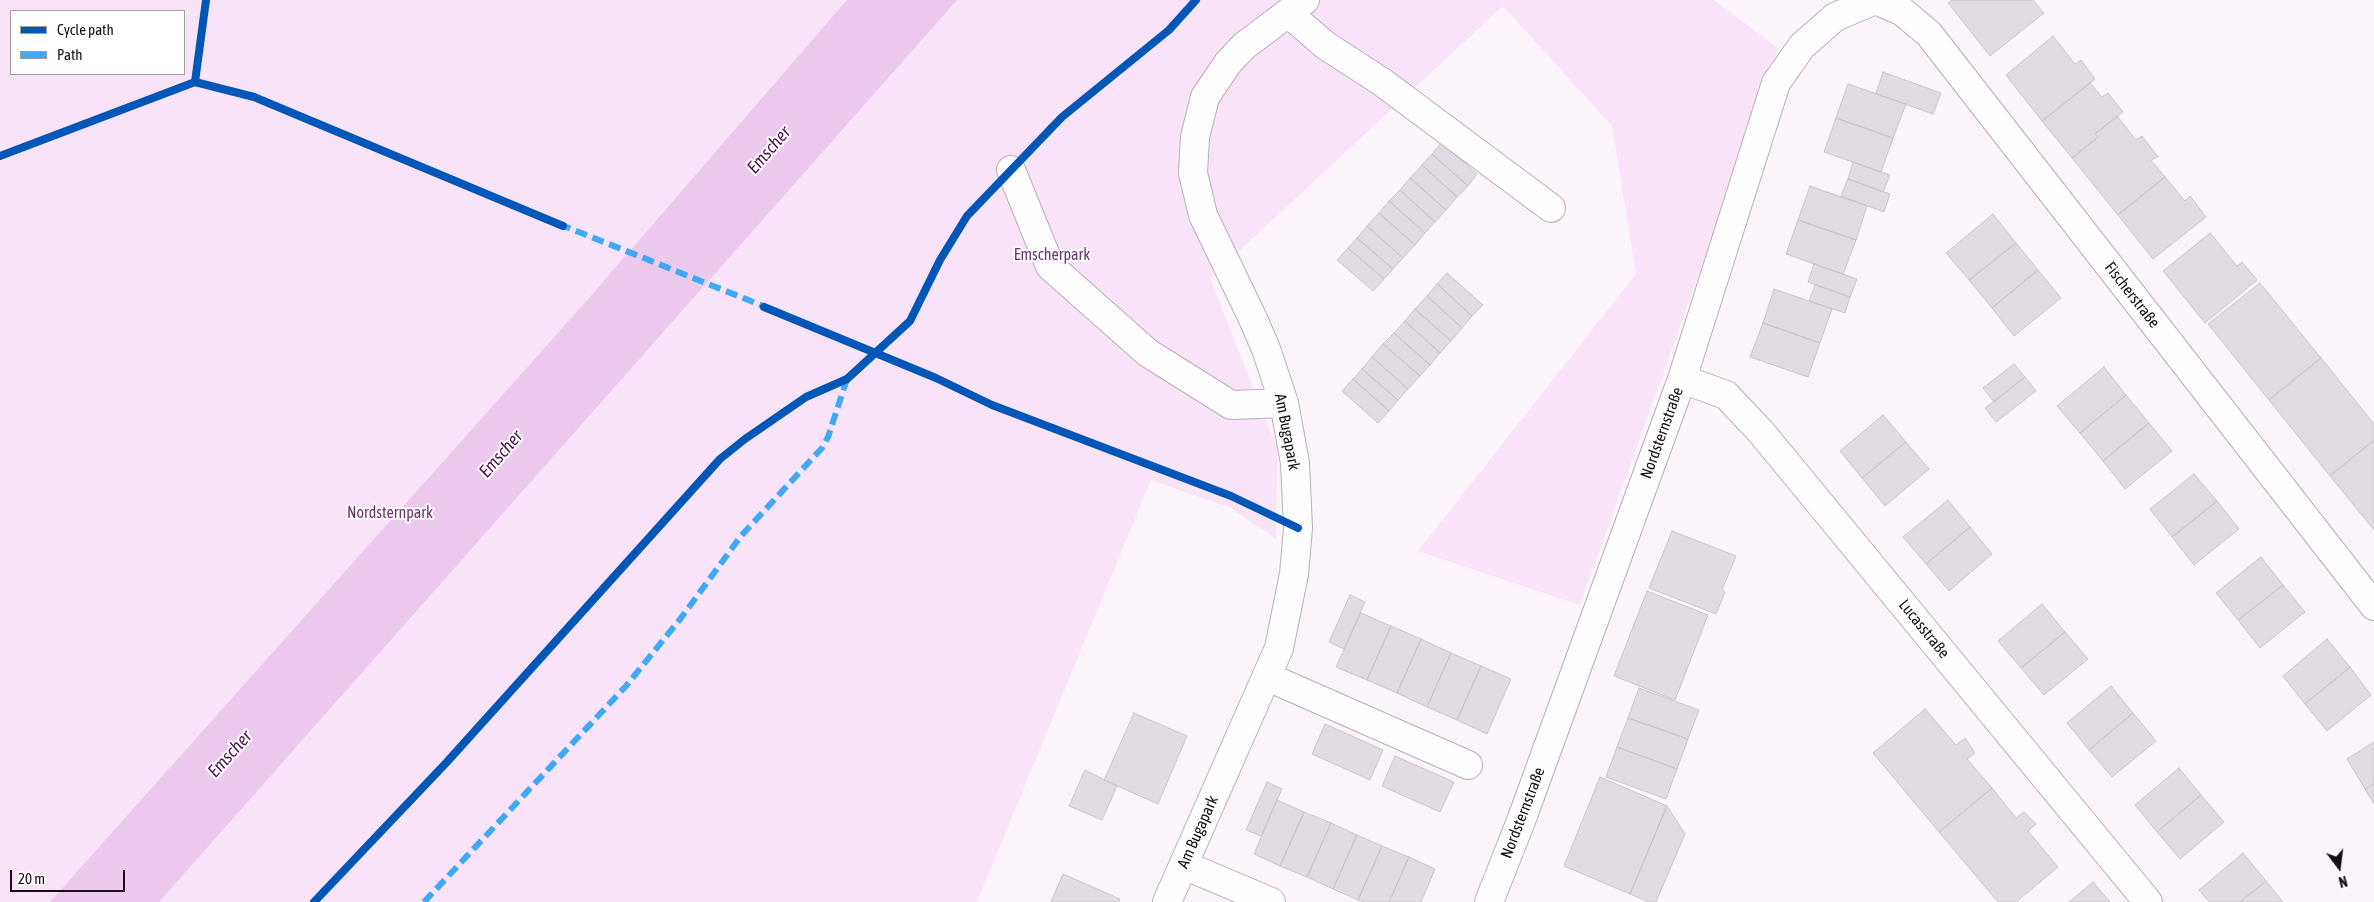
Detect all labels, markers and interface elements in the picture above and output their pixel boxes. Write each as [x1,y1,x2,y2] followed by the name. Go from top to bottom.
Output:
[10,10,185,75] legend
[57,21,114,38] text: Cycle path
[57,46,83,63] text: Path
[743,122,795,178] water label: Emscher
[1014,245,1090,265] park label: Emscherpark
[2100,258,2164,332] street label: Fischerstraße
[1637,385,1687,481] street label: Nordsternstraße
[1270,392,1304,472] street label: Am Bugapark
[475,426,527,482] water label: Emscher
[347,503,433,523] park label: Nordsternpark
[1895,596,1953,662] street label: Lucasstraße
[203,726,257,782] water label: Emscher
[1497,765,1549,861] street label: Nordsternstraße
[1173,793,1223,871] street label: Am Bugapark
[2314,842,2364,892] north arrow
[12,860,128,892] scale bar
[18,870,45,887] text: 20 m
[2337,873,2349,890] text: N

